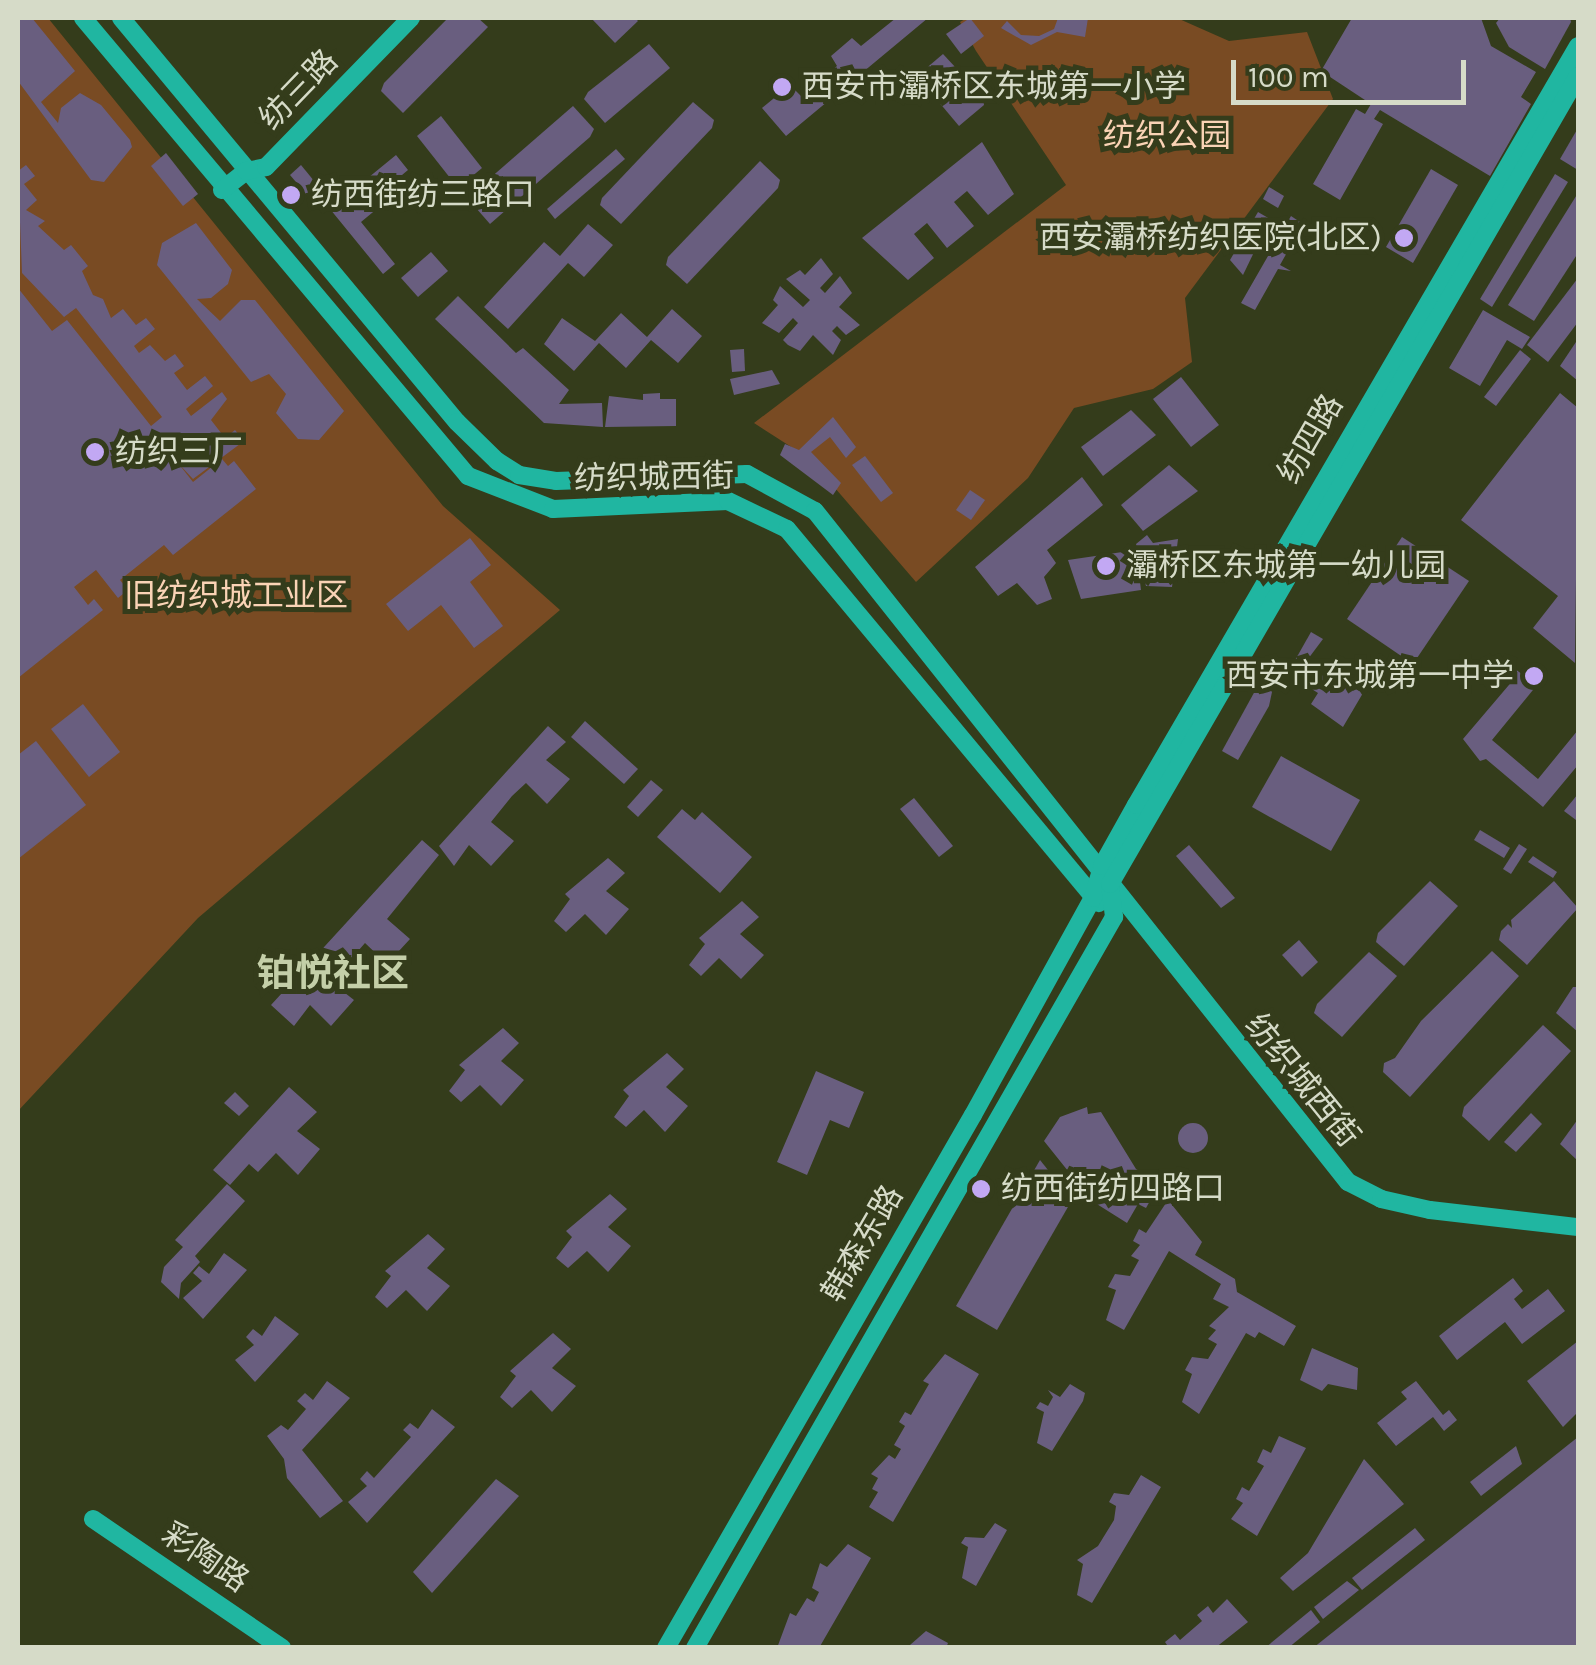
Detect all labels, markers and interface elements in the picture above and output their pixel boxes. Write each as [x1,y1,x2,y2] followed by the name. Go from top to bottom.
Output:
[1236,40,1471,102] scale bar
[252,42,346,138] street label: 纺三路
[1248,59,1329,95] text: 100 m
[802,68,1186,106] place label: 西安市灞桥区东城第一小学
[771,76,793,98] marker: 西安市灞桥区东城第一小学
[1103,117,1231,155] park label: 纺织公园
[311,176,535,214] place label: 纺西街纺三路口
[280,184,302,206] marker: 纺西街纺三路口
[1039,219,1382,257] place label: 西安灞桥纺织医院(北区)
[1391,225,1417,251] marker: 西安灞桥纺织医院(北区)
[1270,388,1352,490] street label: 纺四路
[115,433,243,471] place label: 纺织三厂
[84,441,106,463] marker: 纺织三厂
[574,457,734,499] street label: 纺织城西街
[1126,547,1446,585] place label: 灞桥区东城第一幼儿园
[1095,555,1117,577] marker: 灞桥区东城第一幼儿园
[124,577,348,615] park label: 旧纺织城工业区
[1226,657,1514,695] place label: 西安市东城第一中学
[1523,665,1545,687] marker: 西安市东城第一中学
[257,951,409,997] district label: 铂悦社区
[1237,1007,1367,1155] street label: 纺织城西街
[1001,1170,1225,1208] place label: 纺西街纺四路口
[970,1178,992,1200] marker: 纺西街纺四路口
[814,1179,912,1309] street label: 韩森东路
[154,1515,256,1601] street label: 彩陶路

